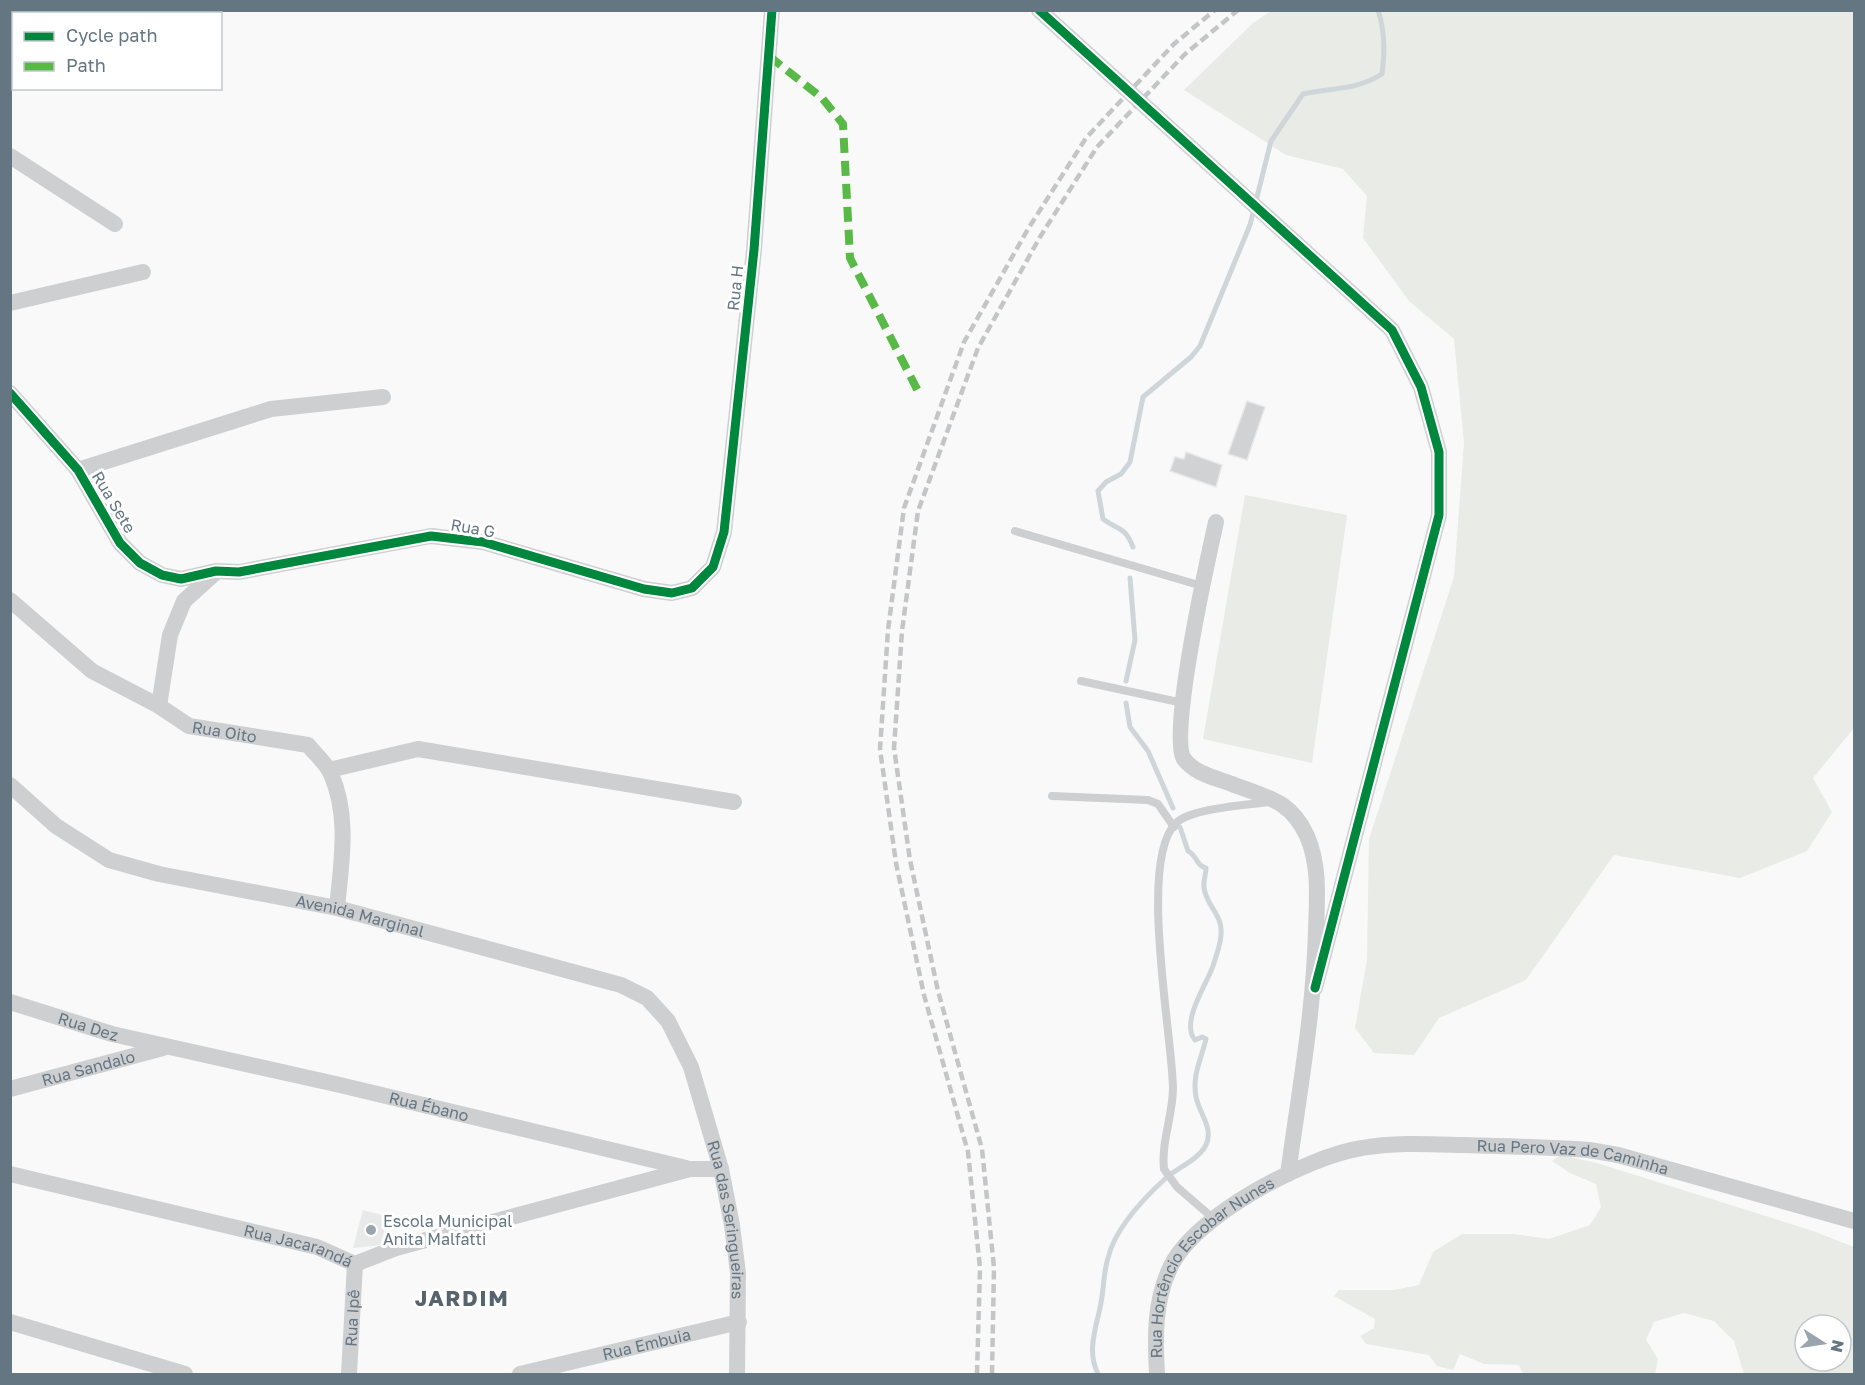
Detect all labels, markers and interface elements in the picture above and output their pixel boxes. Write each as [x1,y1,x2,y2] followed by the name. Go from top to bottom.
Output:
[12,12,222,90] legend
[66,24,158,46] text: Cycle path
[66,54,106,76] text: Path
[723,264,747,312] street label: Rua H
[88,467,140,537] street label: Rua Sete
[449,514,497,542] street label: Rua G
[191,717,258,747] street label: Rua Oito
[294,890,427,941] street label: Avenida Marginal
[56,1008,120,1045] street label: Rua Dez
[39,1046,137,1090] street label: Rua Sandalo
[387,1087,471,1126] street label: Rua Ébano
[1477,1135,1671,1179] street label: Rua Pero Vaz de Caminha
[703,1138,748,1299] street label: Rua das Seringueiras
[1146,1172,1278,1359] street label: Rua Hortêncio Escobar Nunes
[383,1211,512,1249] place label: Escola Municipal Anita Malfatti
[242,1220,356,1272] street label: Rua Jacarandá
[364,1223,378,1237] marker: Escola Municipal Anita Malfatti
[415,1284,509,1311] district label: JARDIM
[340,1289,364,1347] street label: Rua Ipê
[1793,1313,1853,1373] north arrow
[600,1324,693,1364] street label: Rua Embuia
[1827,1338,1849,1354] text: N

